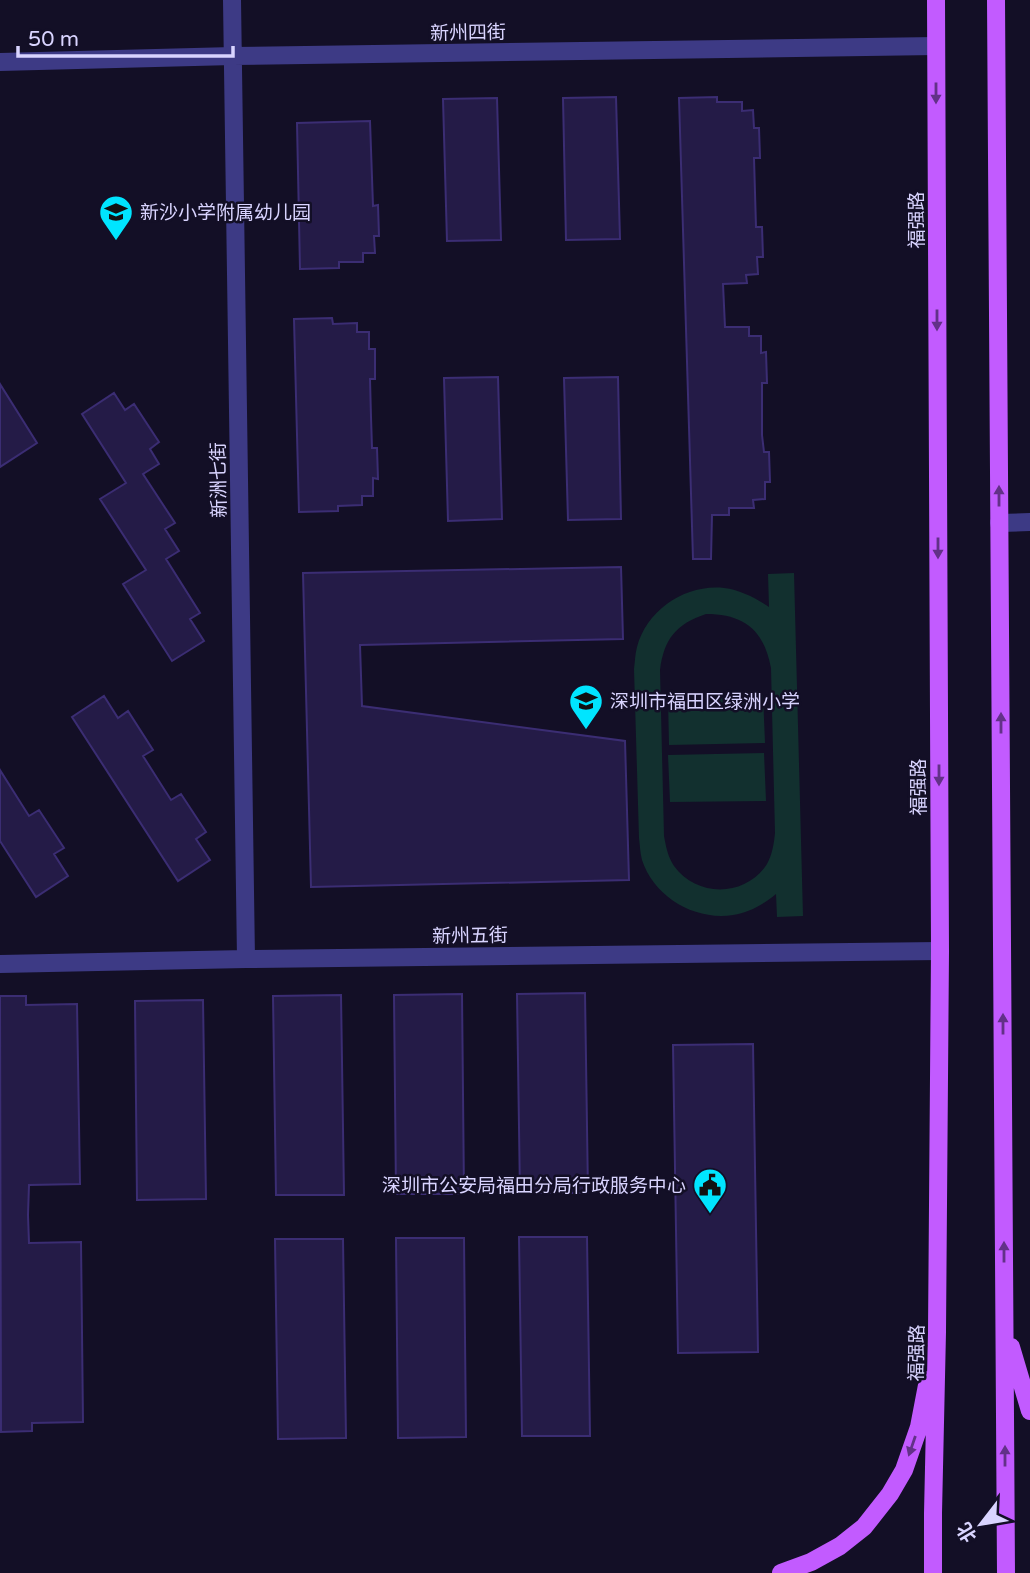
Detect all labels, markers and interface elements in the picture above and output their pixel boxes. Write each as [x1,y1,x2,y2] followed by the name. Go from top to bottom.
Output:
[18,14,233,58] scale bar
[430,21,506,45] street label: 新州四街
[28,27,79,52] text: 50 m
[930,82,942,104] one-way arrow
[906,191,928,249] street label: 福强路
[97,193,135,242] school or university icon: 新沙小学附属幼儿园
[140,202,311,224] place label: 新沙小学附属幼儿园
[931,309,943,331] one-way arrow
[207,442,231,518] street label: 新洲七街
[993,484,1005,506] one-way arrow
[932,537,944,559] one-way arrow
[567,682,605,731] school or university icon: 深圳市福田区绿洲小学
[610,691,800,713] place label: 深圳市福田区绿洲小学
[995,712,1007,734] one-way arrow
[908,758,930,816] street label: 福强路
[933,764,945,786] one-way arrow
[432,924,508,948] street label: 新州五街
[997,1013,1009,1035] one-way arrow
[691,1166,729,1215] public building icon: 深圳市公安局福田分局行政服务中心
[382,1175,686,1197] place label: 深圳市公安局福田分局行政服务中心
[998,1240,1010,1262] one-way arrow
[906,1324,928,1382] street label: 福强路
[906,1436,917,1457] one-way arrow
[1000,1445,1011,1467] one-way arrow
[946,1489,1016,1559] north arrow
[953,1518,982,1546] text: 北

